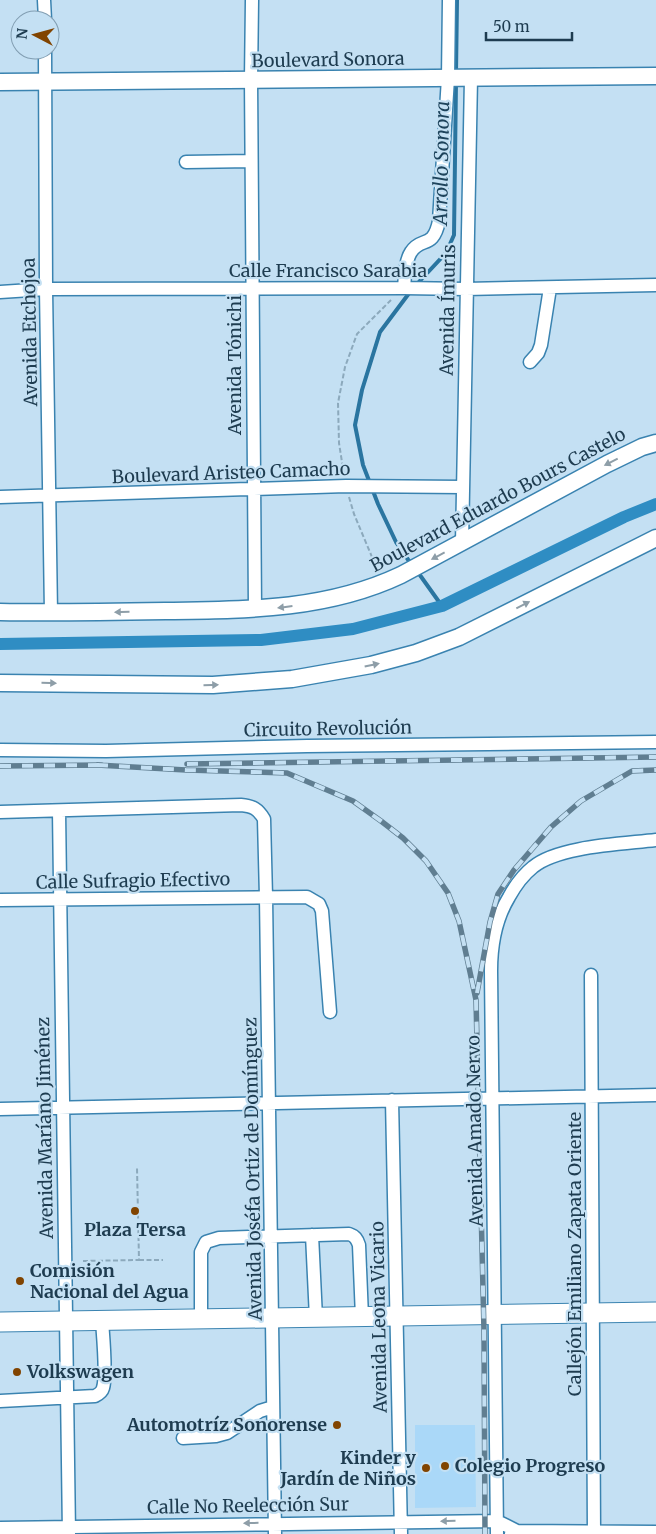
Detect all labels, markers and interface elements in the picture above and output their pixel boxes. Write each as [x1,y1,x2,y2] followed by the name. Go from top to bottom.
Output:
[10,10,60,60] north arrow
[486,10,572,42] scale bar
[493,17,530,36] text: 50 m
[13,27,32,40] text: N
[251,47,405,72] street label: Boulevard Sonora
[428,101,454,227] water label: Arrollo Sonora
[435,244,460,377] street label: Avenida Ímuris
[17,257,42,407] street label: Avenida Etchojoa
[229,259,427,282] street label: Calle Francisco Sarabia
[223,295,246,436] street label: Avenida Tónichi
[366,422,629,577] street label: Boulevard Eduardo Bours Castelo
[111,457,351,488] street label: Boulevard Aristeo Camacho
[604,458,619,466] one-way arrow
[430,552,445,560] one-way arrow
[516,601,530,609] one-way arrow
[276,603,292,611] one-way arrow
[114,608,130,616] one-way arrow
[365,660,381,668] one-way arrow
[41,680,57,688] one-way arrow
[203,680,219,688] one-way arrow
[244,716,412,741] street label: Circuito Revolución
[36,867,230,894] street label: Calle Sufragio Efectivo
[31,1017,58,1240] street label: Avenida Maríano Jiménez
[238,1017,267,1322] street label: Avenida Joséfa Ortiz de Domínguez
[461,1035,488,1228] street label: Avenida Amado Nervo
[563,1112,586,1396] street label: Callejón Emiliano Zapata Oriente
[129,1205,141,1217] marker: Plaza Tersa
[84,1218,186,1241] place label: Plaza Tersa
[365,1221,392,1414] street label: Avenida Leona Vicario
[30,1259,189,1303] place label: Comisión Nacional del Agua
[14,1275,26,1287] marker: Comisión Nacional del Agua
[26,1360,134,1383] place label: Volkswagen
[11,1366,23,1378] marker: Volkswagen
[126,1413,327,1436] place label: Automotríz Sonorense
[331,1419,343,1431] marker: Automotríz Sonorense
[279,1446,416,1490] place label: Kinder y Jardín de Niños
[455,1454,606,1477] place label: Colegio Progreso
[439,1460,451,1472] marker: Colegio Progreso
[420,1462,432,1474] marker: Kinder y Jardín de Niños
[147,1492,349,1519] street label: Calle No Reelección Sur
[440,1517,456,1525] one-way arrow
[243,1520,259,1528] one-way arrow

